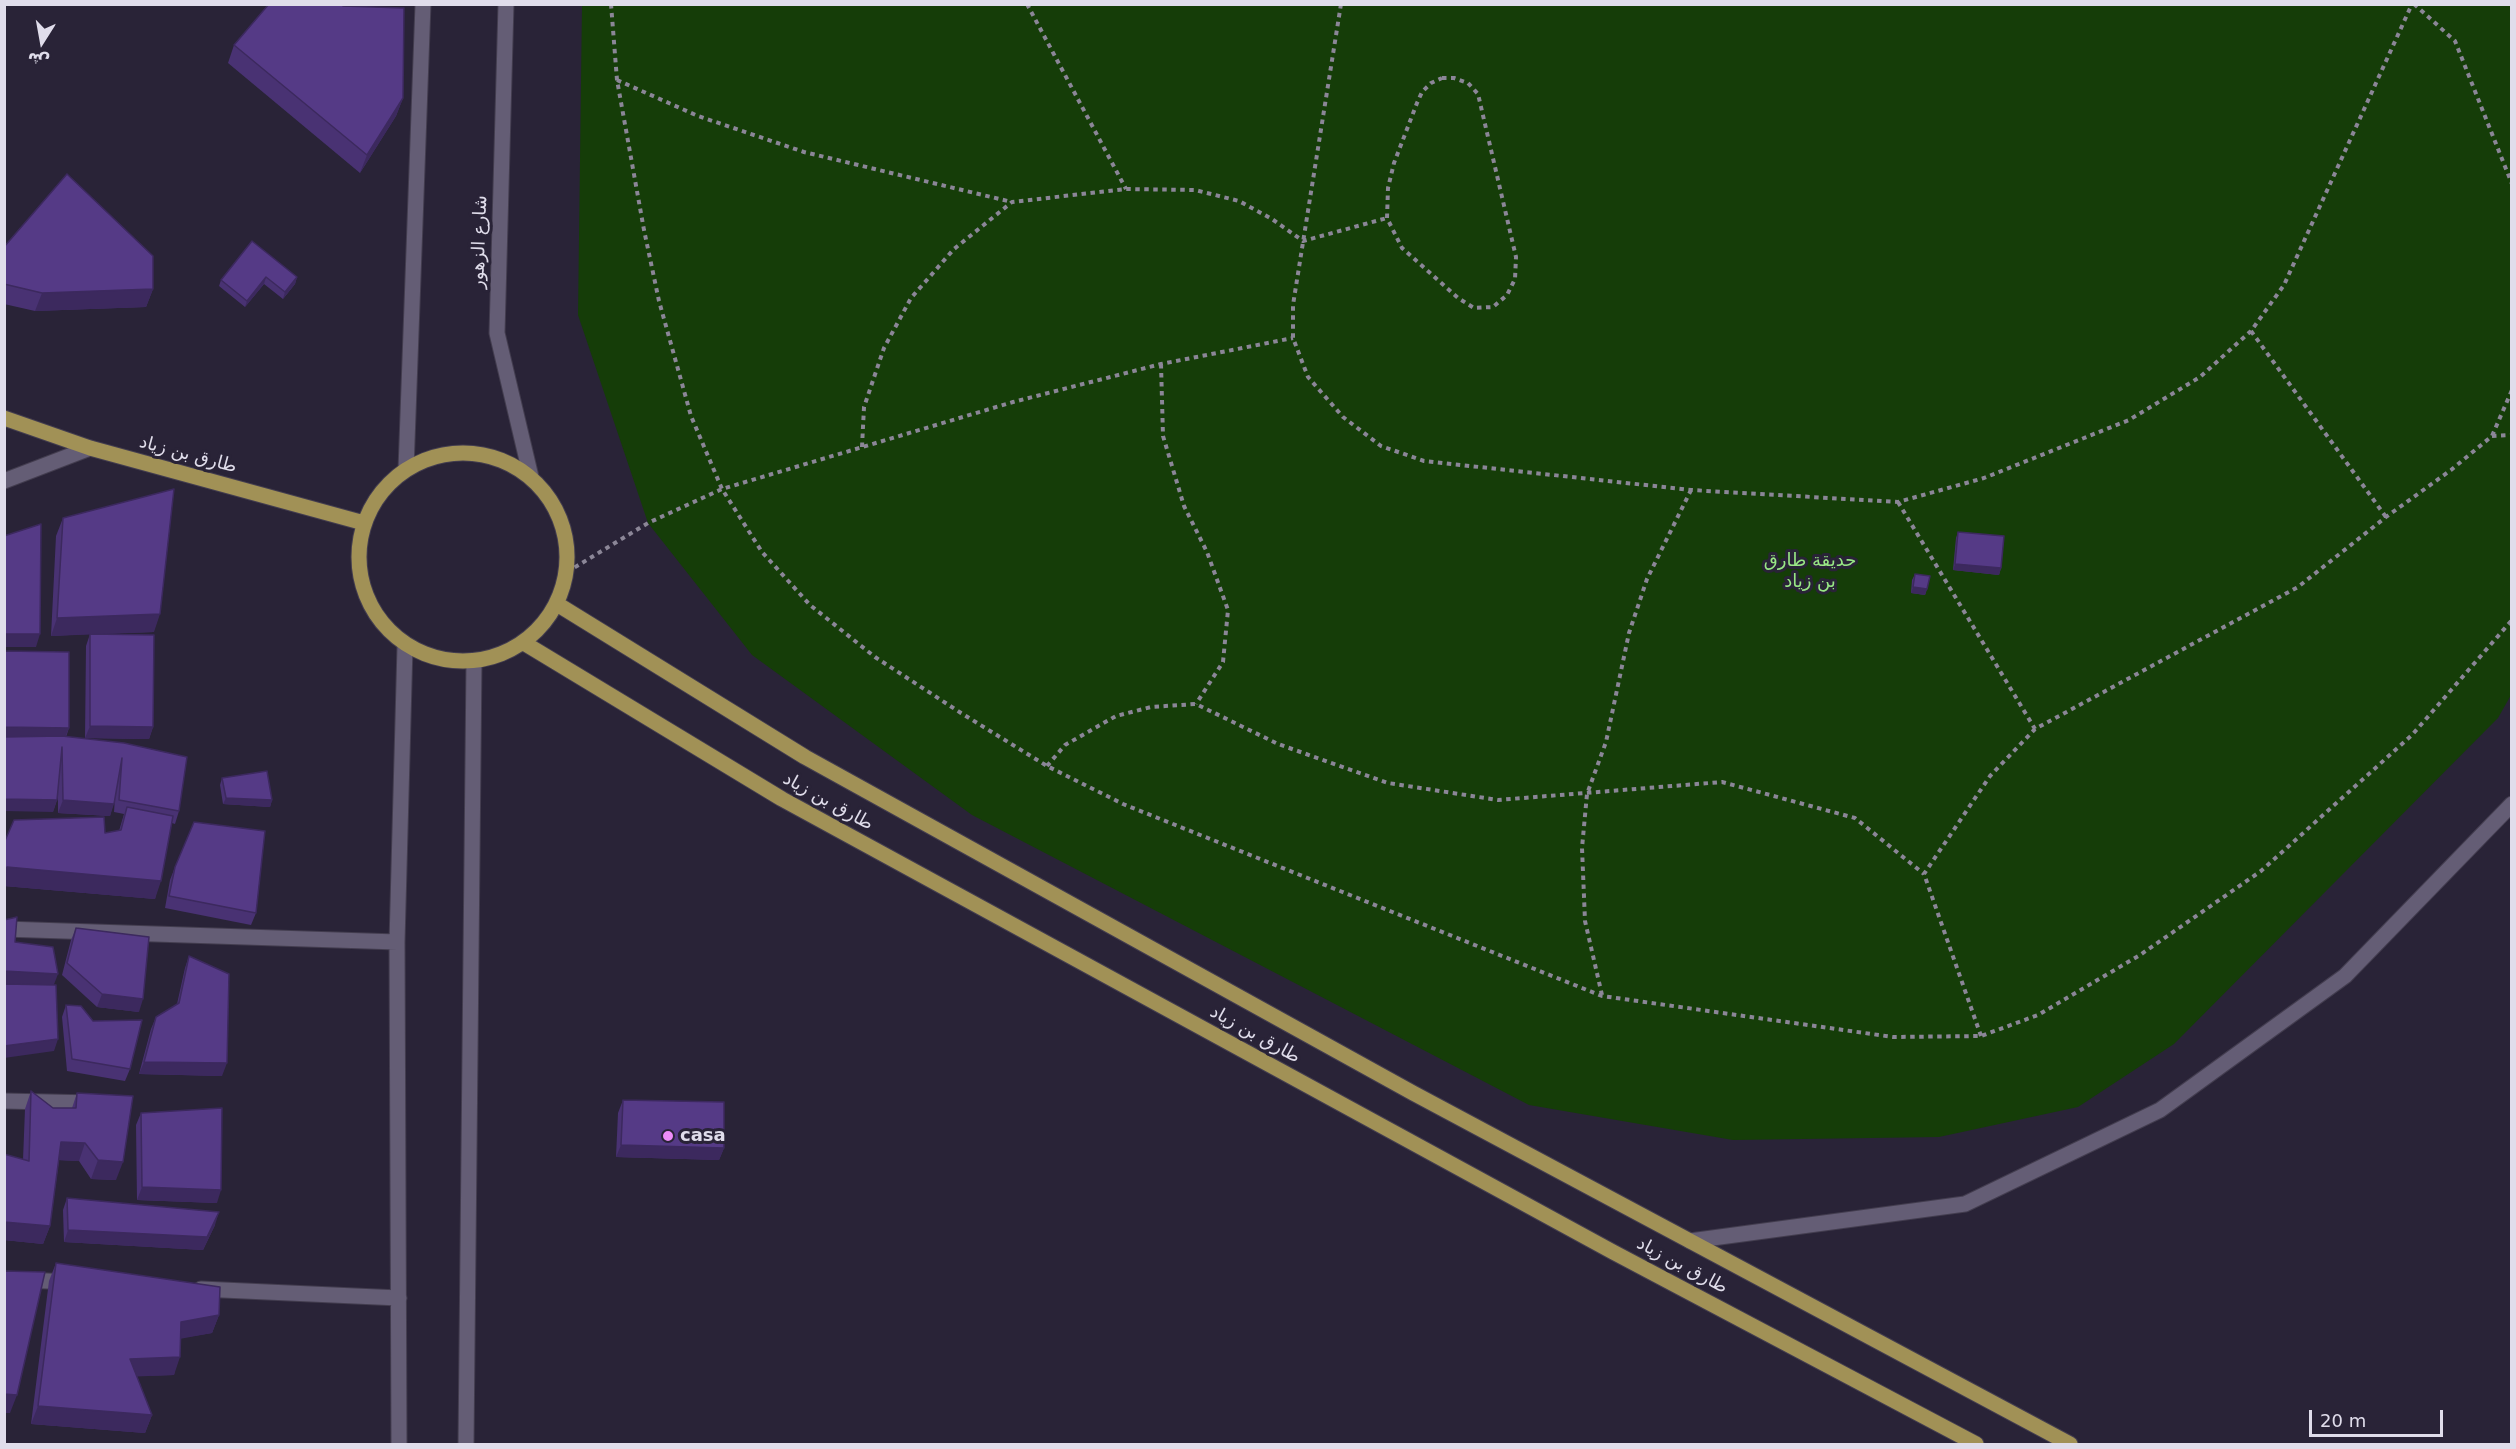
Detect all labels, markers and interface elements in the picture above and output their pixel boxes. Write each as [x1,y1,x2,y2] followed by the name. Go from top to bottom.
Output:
[12,12,72,72] north arrow
[26,49,51,72] text: ش
[468,195,492,289] street label: شارع الزهور
[137,432,239,478] street label: طارق بن زياد
[1764,550,1856,592] park label: حديقة طارق بن زياد
[779,768,877,836] street label: طارق بن زياد
[1206,1001,1304,1069] street label: طارق بن زياد
[680,1125,726,1147] place label: casa
[661,1129,675,1143] marker: casa
[1633,1233,1731,1299] street label: طارق بن زياد
[2312,1398,2446,1436] scale bar
[2320,1410,2366,1431] text: 20 m

